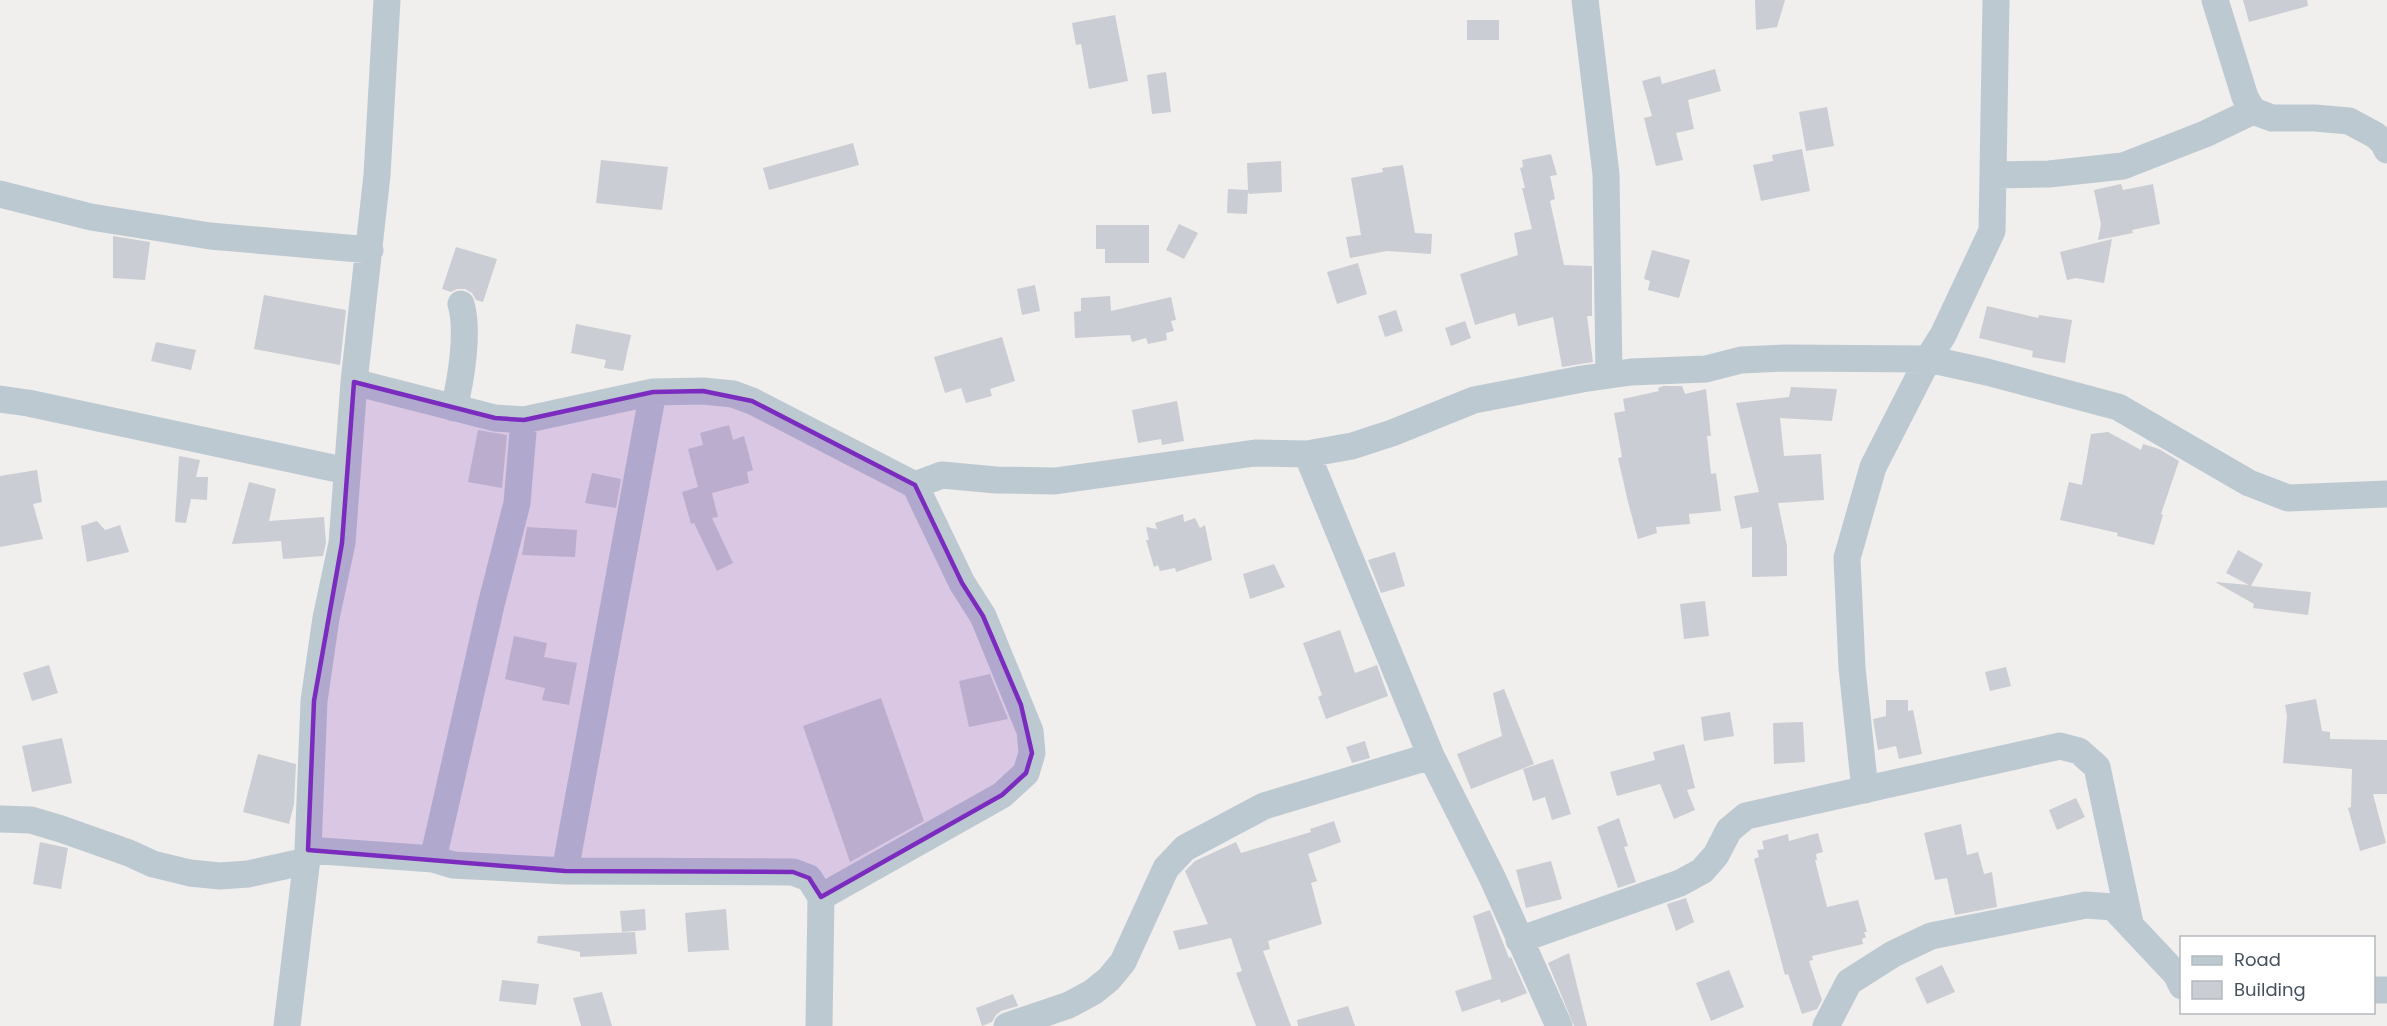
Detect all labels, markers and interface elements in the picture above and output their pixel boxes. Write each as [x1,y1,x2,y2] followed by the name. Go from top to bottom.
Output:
[2180,936,2375,1014] legend
[2234,947,2281,972] text: Road
[2234,977,2306,1002] text: Building

